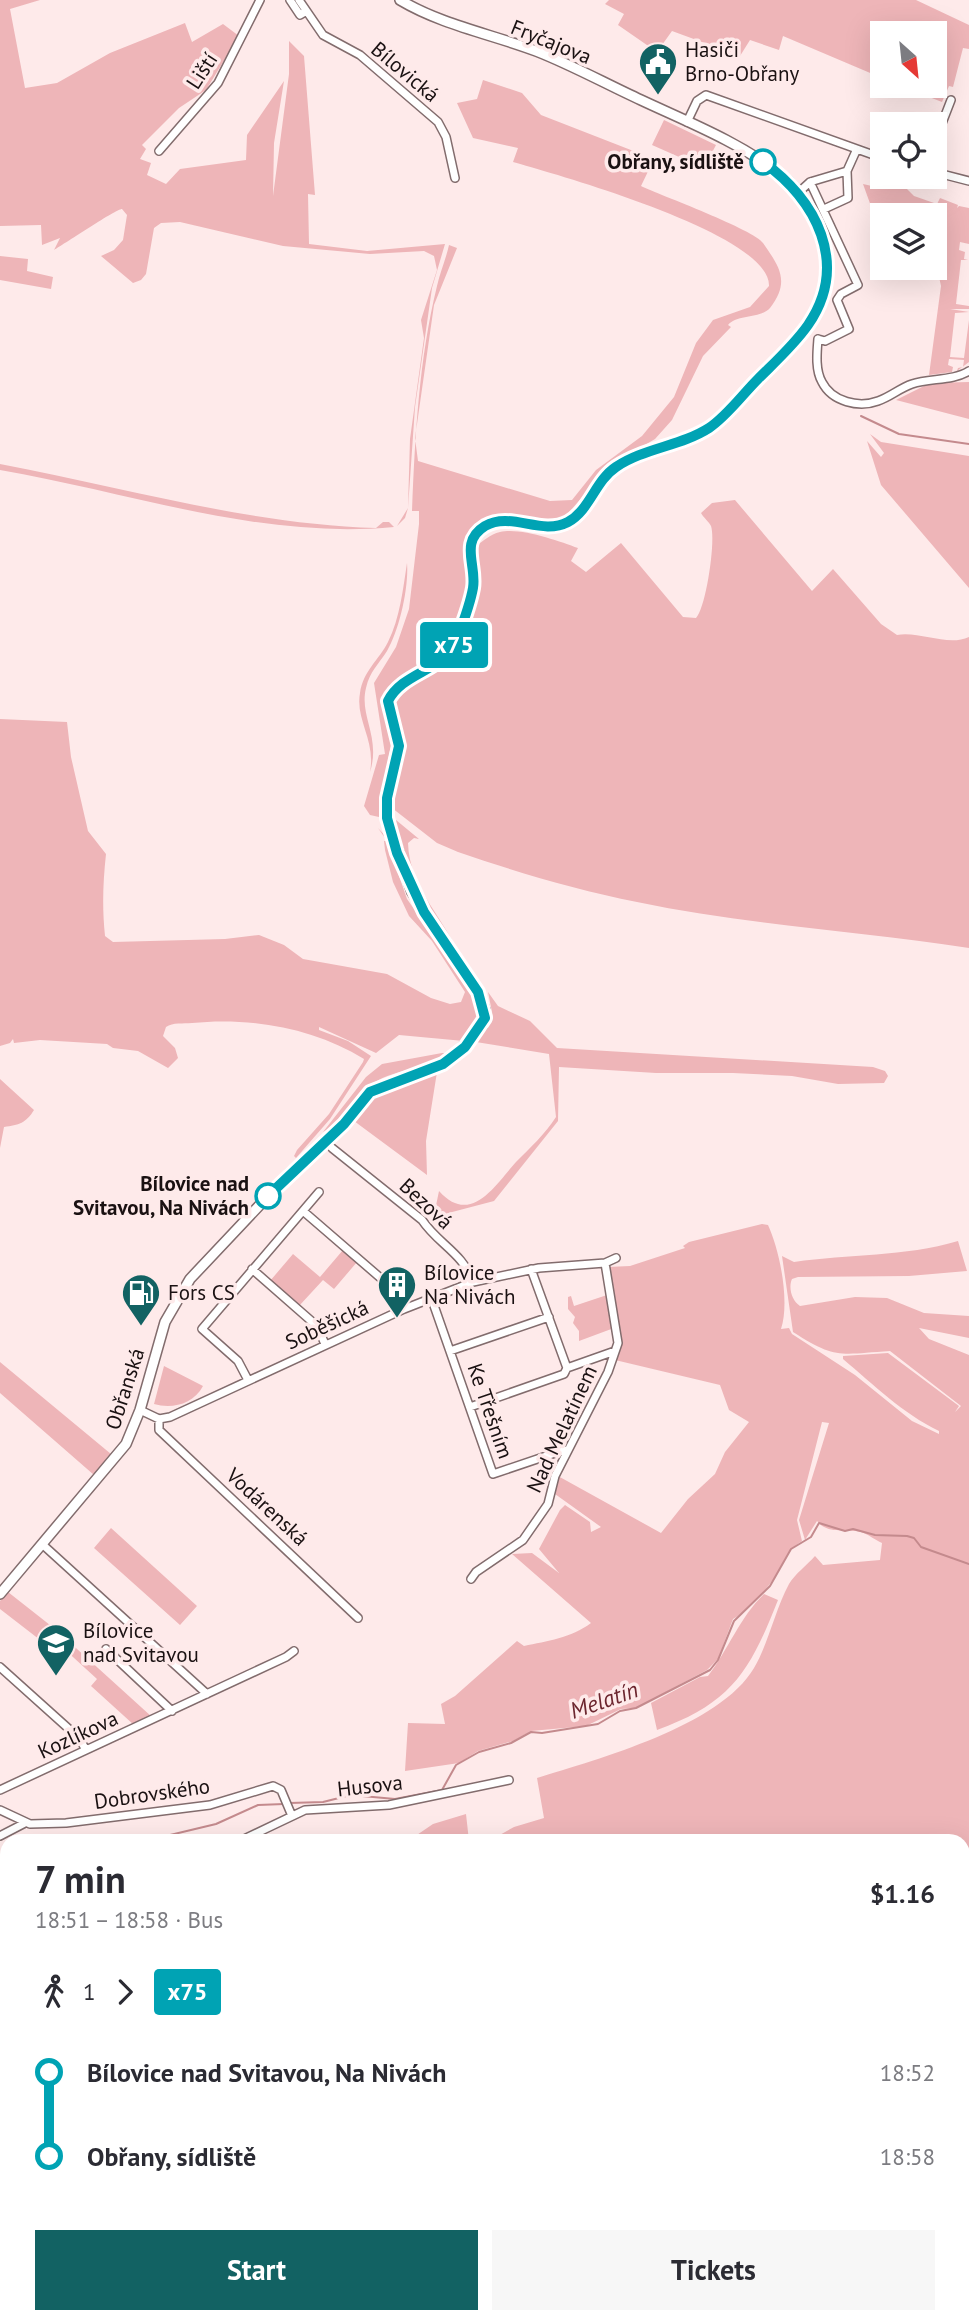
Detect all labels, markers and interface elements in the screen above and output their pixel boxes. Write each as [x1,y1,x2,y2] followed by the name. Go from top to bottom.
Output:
[507,13,595,70] street label: Fryčajova
[870,21,947,98] north arrow
[870,21,947,280] map controls
[366,35,445,108] street label: Bílovická
[685,36,799,87] place label: Hasiči Brno-Obřany
[637,41,679,96] public building icon: Hasiči Brno-Obřany
[180,47,223,94] street label: Liští
[870,112,947,189] button: locate
[607,148,744,175] place label: Obřany, sídliště
[750,149,776,175] marker: Obřany, sídliště
[870,203,947,280] button: layers
[414,622,494,668] line badge: x75
[434,629,474,660] text: x75
[73,1170,249,1221] place label: Bílovice nad Svitavou, Na Nivách
[394,1172,459,1235] street label: Bezová
[255,1183,281,1209] marker: Bílovice nad Svitavou, Na Nivách
[424,1259,515,1310] place label: Bílovice Na Nivách
[376,1264,418,1319] building icon: Bílovice Na Nivách
[120,1272,162,1327] fuel station icon: Fors CS
[168,1279,235,1306] place label: Fors CS
[281,1294,373,1356] street label: Soběšická
[99,1345,150,1433] street label: Obřanská
[462,1360,519,1462] street label: Ke Třešním
[520,1361,603,1497] street label: Nad Melatínem
[220,1461,314,1551] street label: Vodárenská
[83,1617,199,1668] place label: Bílovice nad Svitavou
[35,1622,77,1677] school or university icon: Bílovice nad Svitavou
[566,1674,642,1725] water label: Melatín
[33,1704,122,1765] street label: Kozlíkova
[336,1769,404,1802] street label: Husova
[92,1772,212,1815] street label: Dobrovského
[35,1854,126,1903] text: 7 min
[870,1877,935,1910] text: $1.16
[35,1905,223,1934] text: 18:51 – 18:58 · Bus
[35,1973,73,2011] icon: walk
[106,1973,144,2011] icon: forward
[168,1976,207,2007] text: x75
[83,1977,96,2006] text: 1
[87,2056,446,2089] text: Bílovice nad Svitavou, Na Nivách
[880,2058,935,2087] text: 18:52
[87,2140,256,2173] text: Obřany, sídliště
[880,2142,935,2171] text: 18:58
[35,2230,478,2310] button: Start
[492,2230,935,2310] button: Tickets

